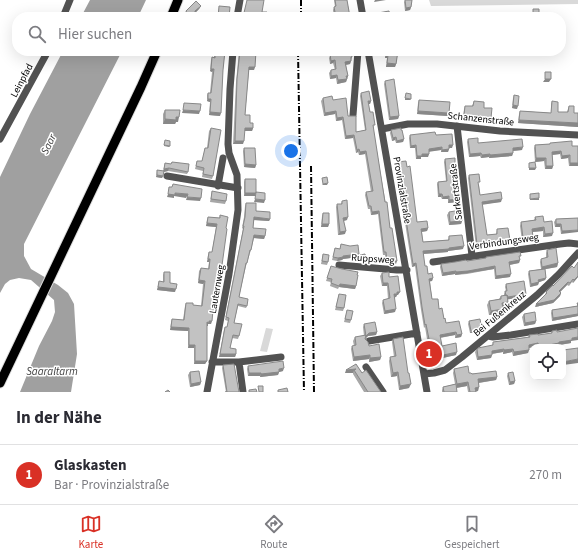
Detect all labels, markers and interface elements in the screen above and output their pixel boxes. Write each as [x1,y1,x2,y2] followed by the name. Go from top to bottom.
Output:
[12,12,566,56] search box
[26,23,48,45] icon: search
[58,24,132,45] text: Hier suchen
[7,61,37,100] street label: Leinpfad
[447,109,515,129] street label: Schanzenstraße
[37,130,60,157] water label: Saar
[281,141,301,161] your location
[389,156,415,225] street label: Provinzialstraße
[446,163,466,221] street label: Sarkertstraße
[469,230,540,254] street label: Verbindungsweg
[351,250,395,267] street label: Ruppsweg
[206,264,228,315] street label: Lauternweg
[470,288,529,340] street label: Bei Fußenkreuz
[416,339,442,369] pin: 1
[530,344,566,380] map controls
[530,344,566,380] button: locate
[26,364,78,379] water label: Saaraltarm
[16,406,102,430] text: In der Nähe
[54,455,127,476] text: Glaskasten
[26,466,32,484] text: 1
[529,466,562,484] text: 270 m
[54,476,169,494] text: Bar · Provinzialstraße
[78,513,103,552] tab: Karte
[260,513,287,552] tab: Route
[444,513,499,552] tab: Gespeichert

